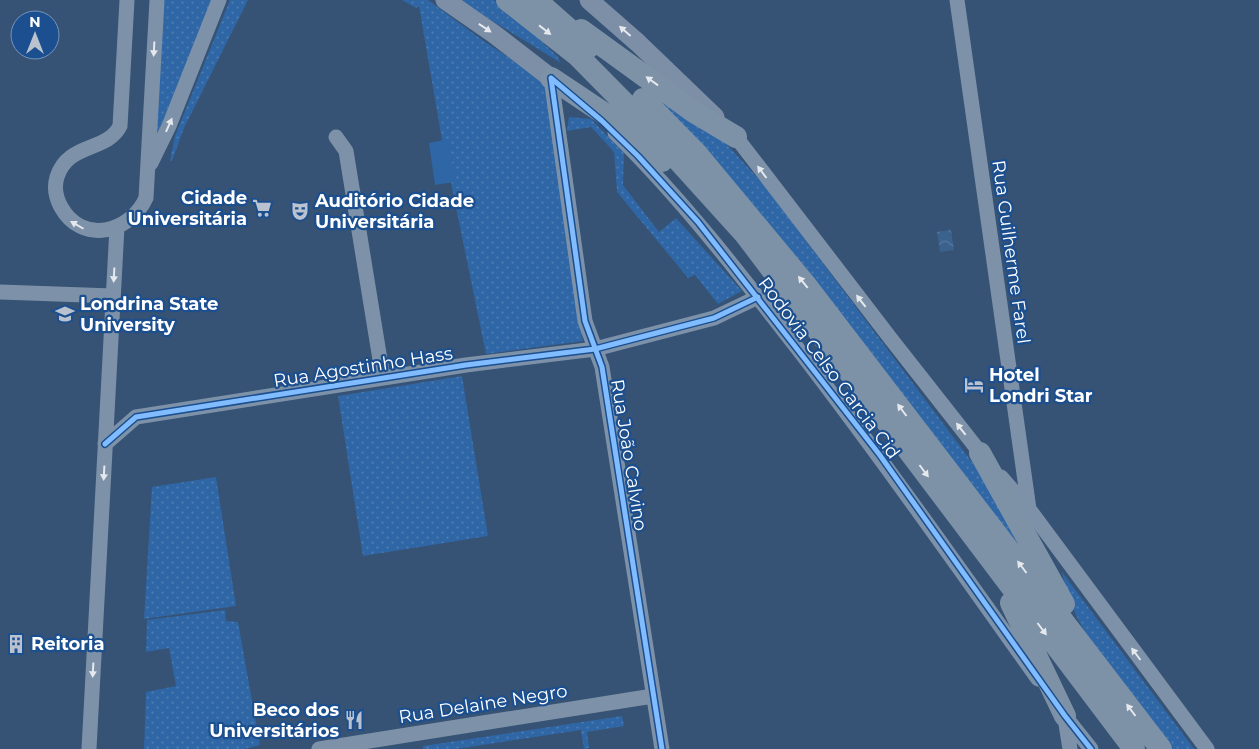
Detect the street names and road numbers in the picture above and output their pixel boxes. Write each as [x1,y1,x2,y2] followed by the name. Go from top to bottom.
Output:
[987,159,1035,345] street label: Rua Guilherme Farel
[753,273,905,463] street label: Rodovia Celso Garcia Cid
[272,342,454,392] street label: Rua Agostinho Hass
[606,377,652,533] street label: Rua João Calvino
[397,680,569,728] street label: Rua Delaine Negro

